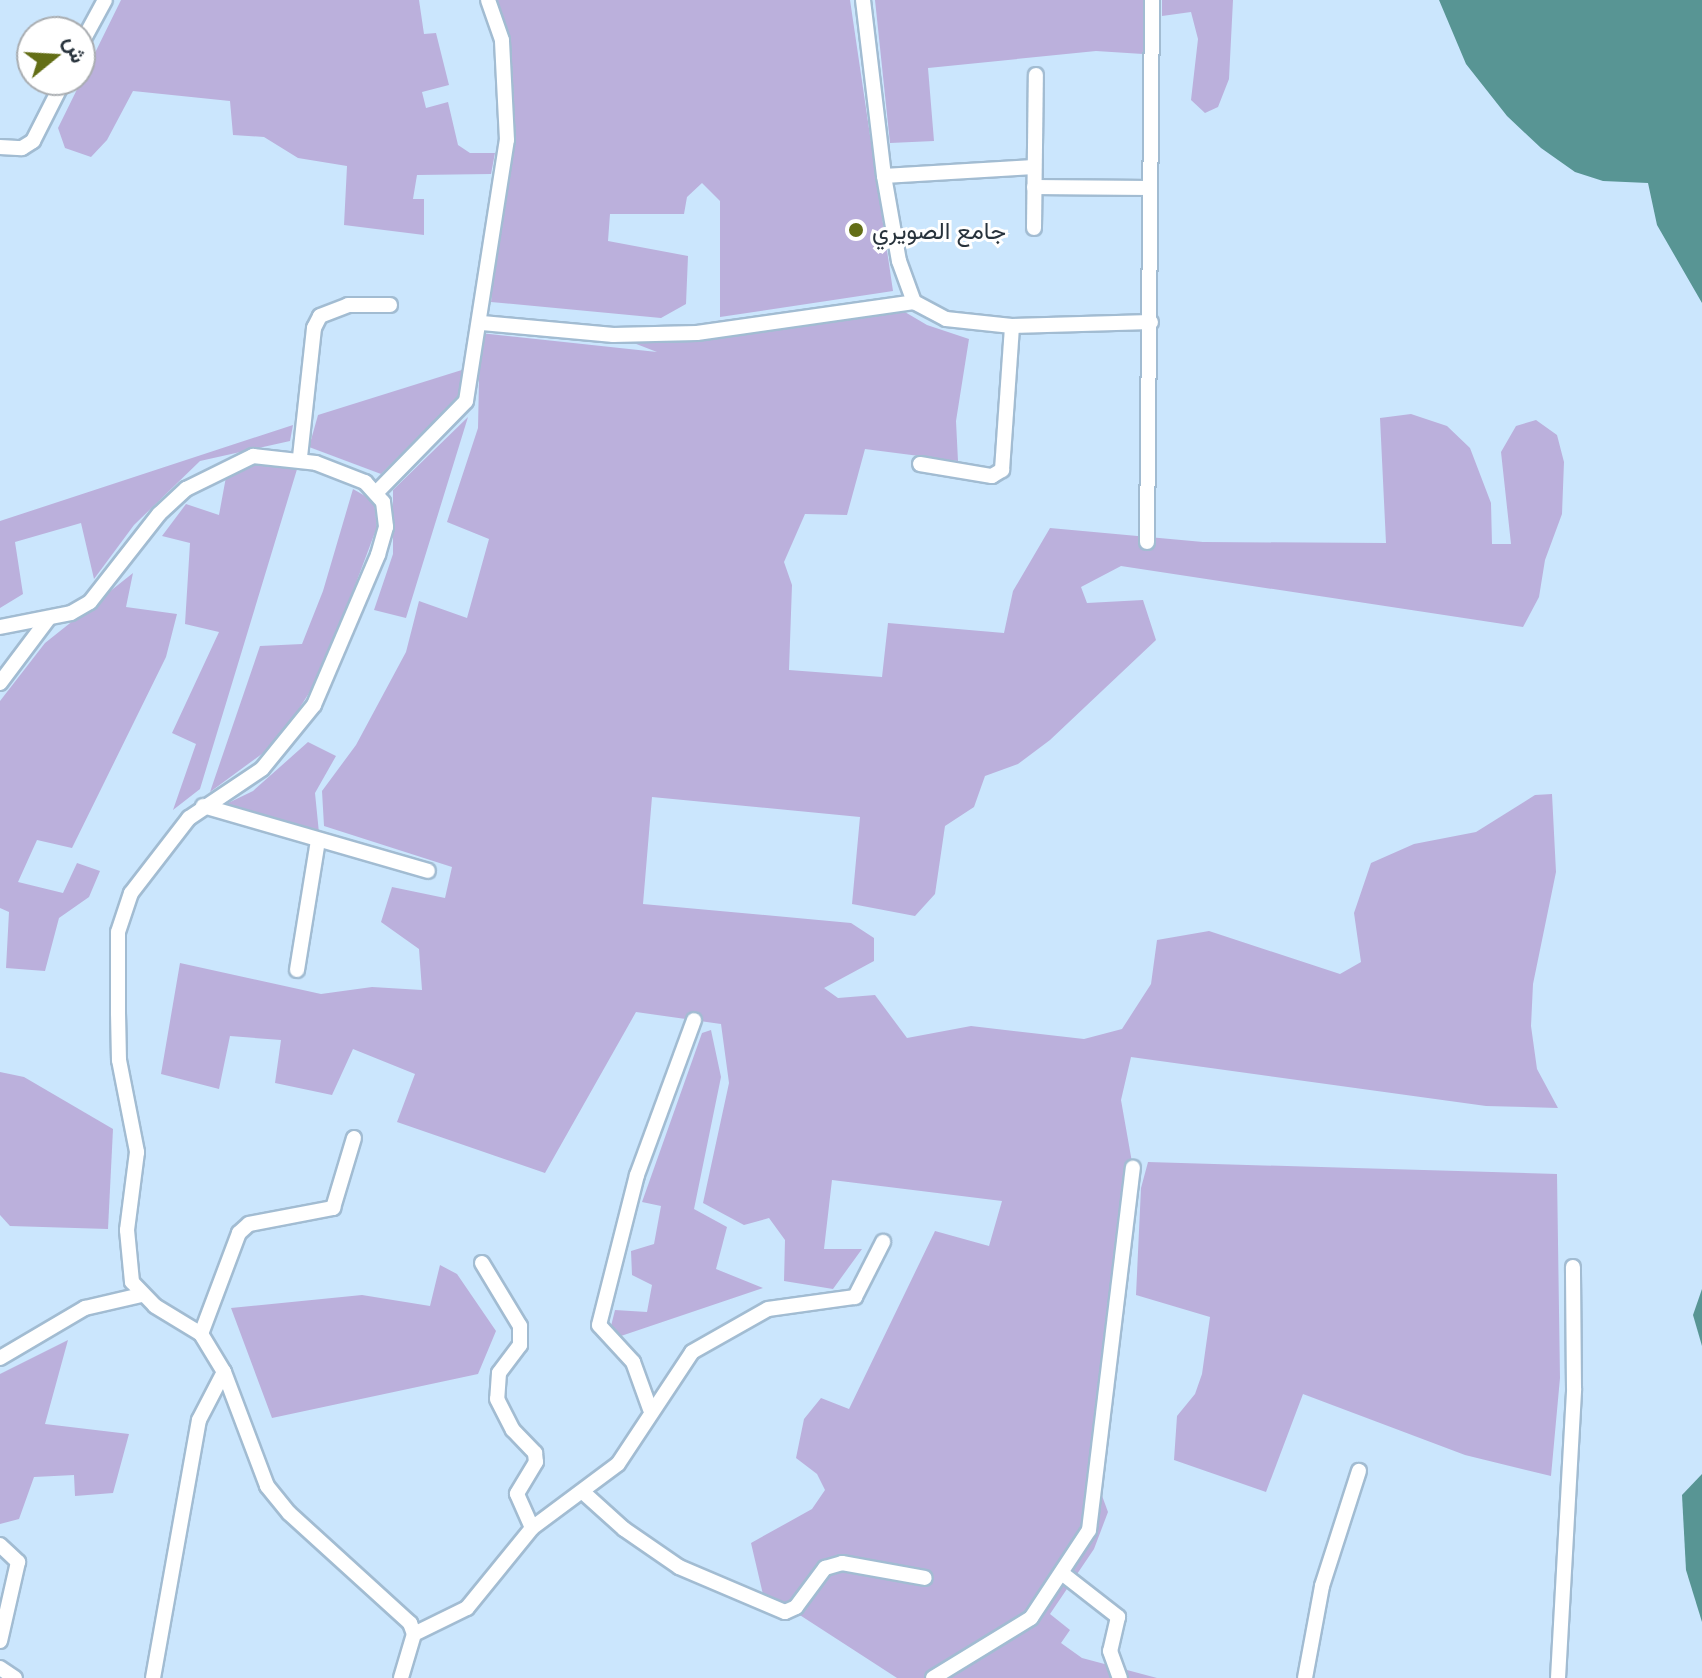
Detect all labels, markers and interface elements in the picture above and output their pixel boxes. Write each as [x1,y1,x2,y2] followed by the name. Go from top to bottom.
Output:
[16,16,96,96] north arrow
[59,32,95,66] text: ش
[872,216,1006,244] place label: جامع الصويري
[847,221,865,239] marker: جامع الصويري

